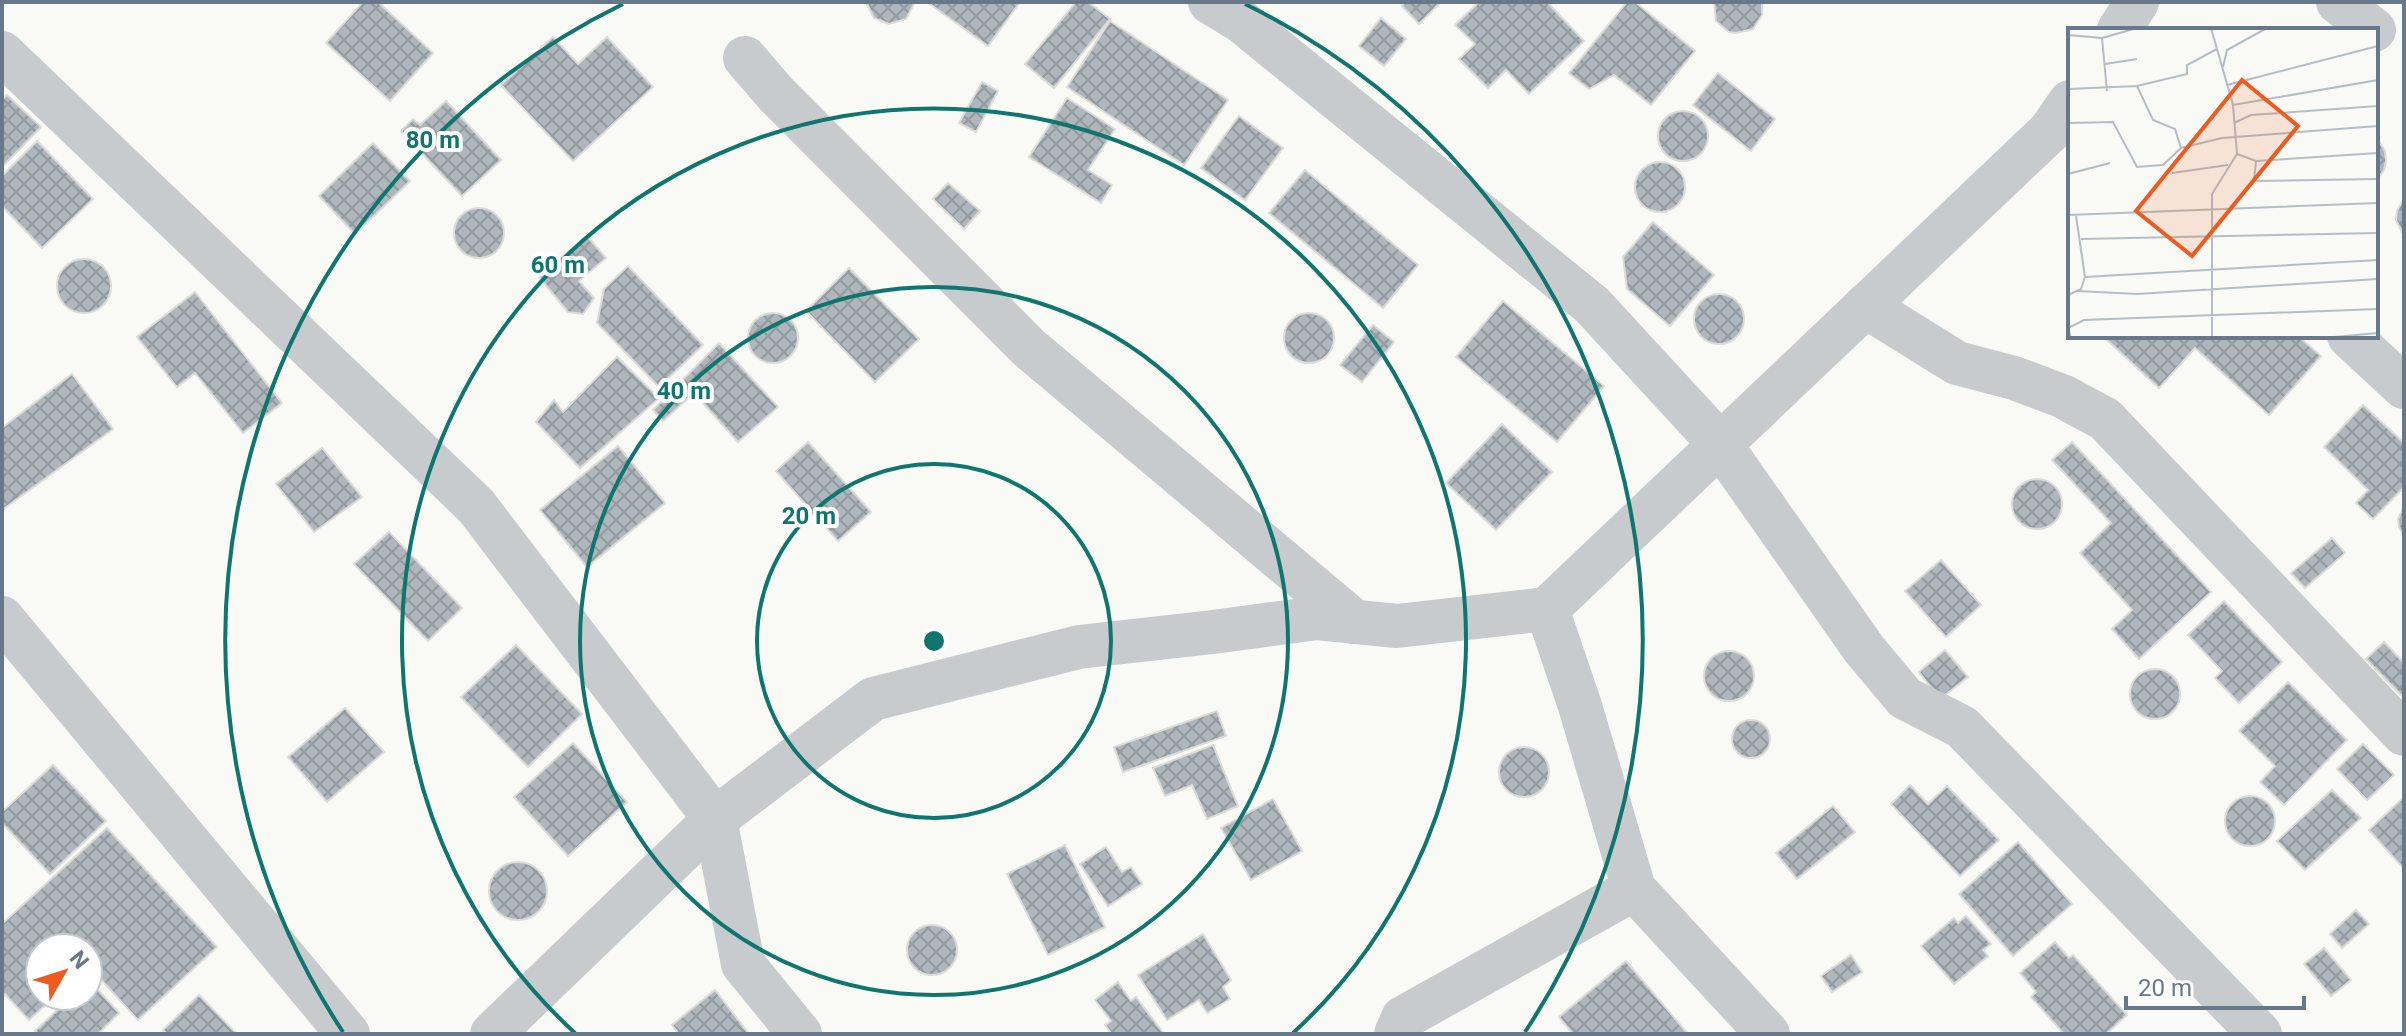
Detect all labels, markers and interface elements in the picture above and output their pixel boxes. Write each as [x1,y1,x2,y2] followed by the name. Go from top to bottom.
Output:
[2068,28,2378,338] inset map
[406,126,460,154] text: 80 m
[531,251,585,279] text: 60 m
[657,377,711,405] text: 40 m
[782,502,836,530] text: 20 m
[920,627,948,655] centre of rings
[24,932,104,1012] north arrow
[65,946,94,974] text: N
[2126,960,2304,1010] scale bar
[2138,974,2192,1002] text: 20 m

